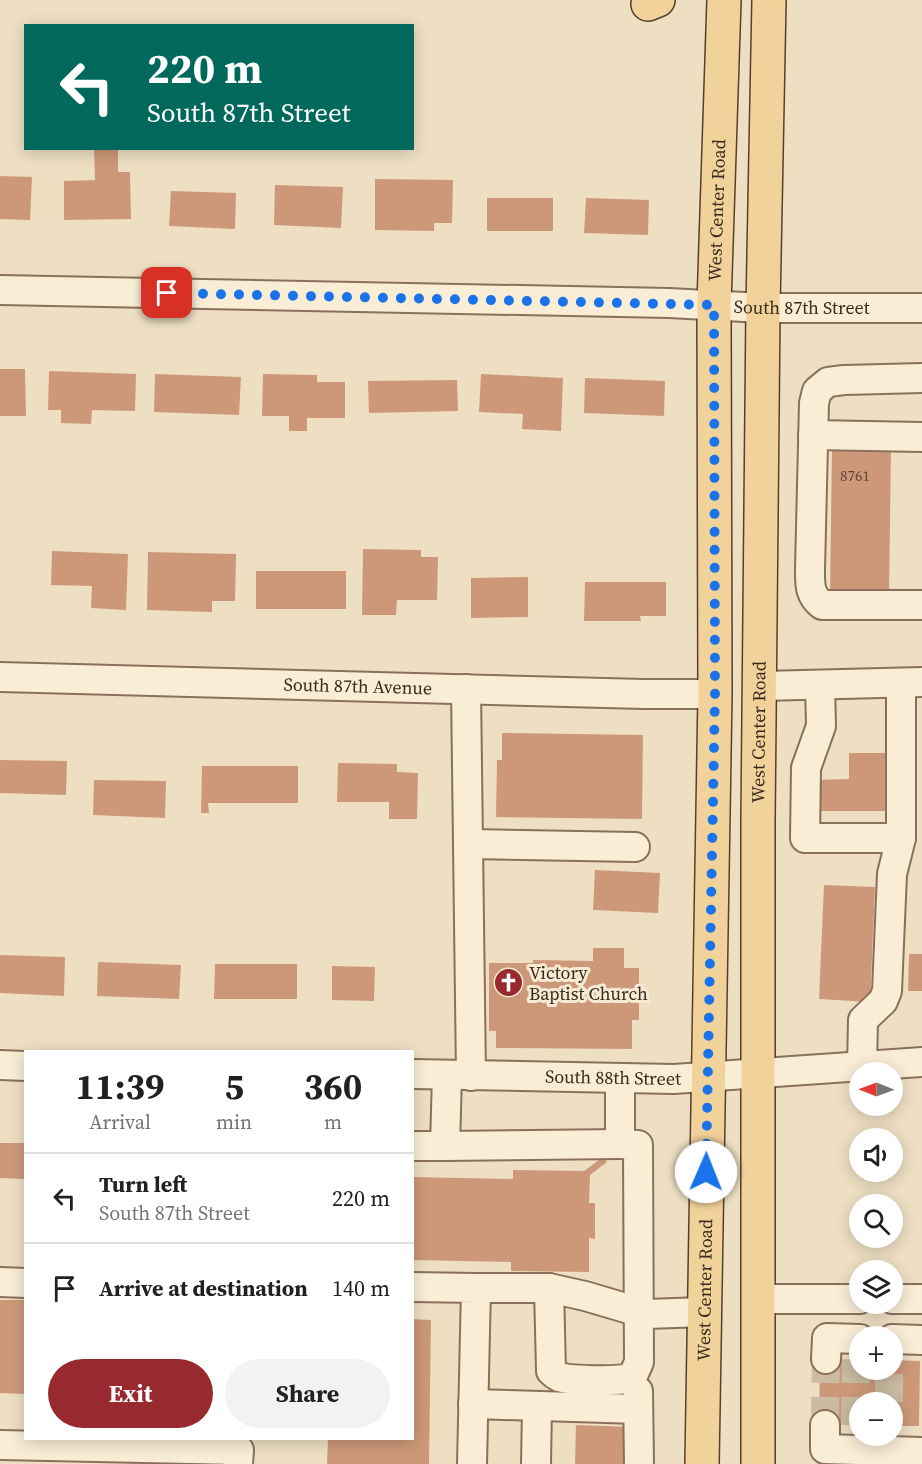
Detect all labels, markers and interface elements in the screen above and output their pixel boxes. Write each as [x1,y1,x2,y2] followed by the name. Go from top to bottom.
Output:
[147,39,262,97] text: 220 m
[48,48,126,126] icon: left
[147,94,351,131] text: South 87th Street
[702,139,731,282] street label: West Center Road
[141,267,192,318] pin
[150,276,183,309] icon: arrive
[733,293,870,320] street label: South 87th Street
[840,465,870,486] house number: 8761
[745,661,772,803] street label: West Center Road
[283,671,432,700] street label: South 87th Avenue
[529,960,648,1006] place label: Victory Baptist Church
[492,967,524,999] church icon: Victory Baptist Church
[76,1062,164,1111] text: 11:39
[224,1062,244,1111] text: 5
[304,1062,362,1111] text: 360
[849,1062,903,1116] north arrow
[849,1062,903,1446] map controls
[545,1064,682,1091] street label: South 88th Street
[89,1108,151,1136] text: Arrival
[216,1108,252,1136] text: min
[324,1108,342,1136] text: m
[849,1128,903,1182] button: sound
[674,1140,738,1204] position arrow
[99,1169,187,1199] text: Turn left
[48,1182,81,1215] icon: left
[332,1183,390,1213] text: 220 m
[849,1194,903,1248] button: search
[99,1199,250,1227] text: South 87th Street
[691,1219,718,1361] street label: West Center Road
[849,1260,903,1314] button: layers
[48,1272,81,1305] icon: arrive
[99,1273,308,1303] text: Arrive at destination
[332,1273,390,1303] text: 140 m
[849,1326,903,1380] button: +
[48,1359,213,1428] button: Exit
[225,1359,390,1428] button: Share
[849,1392,903,1446] button: −

